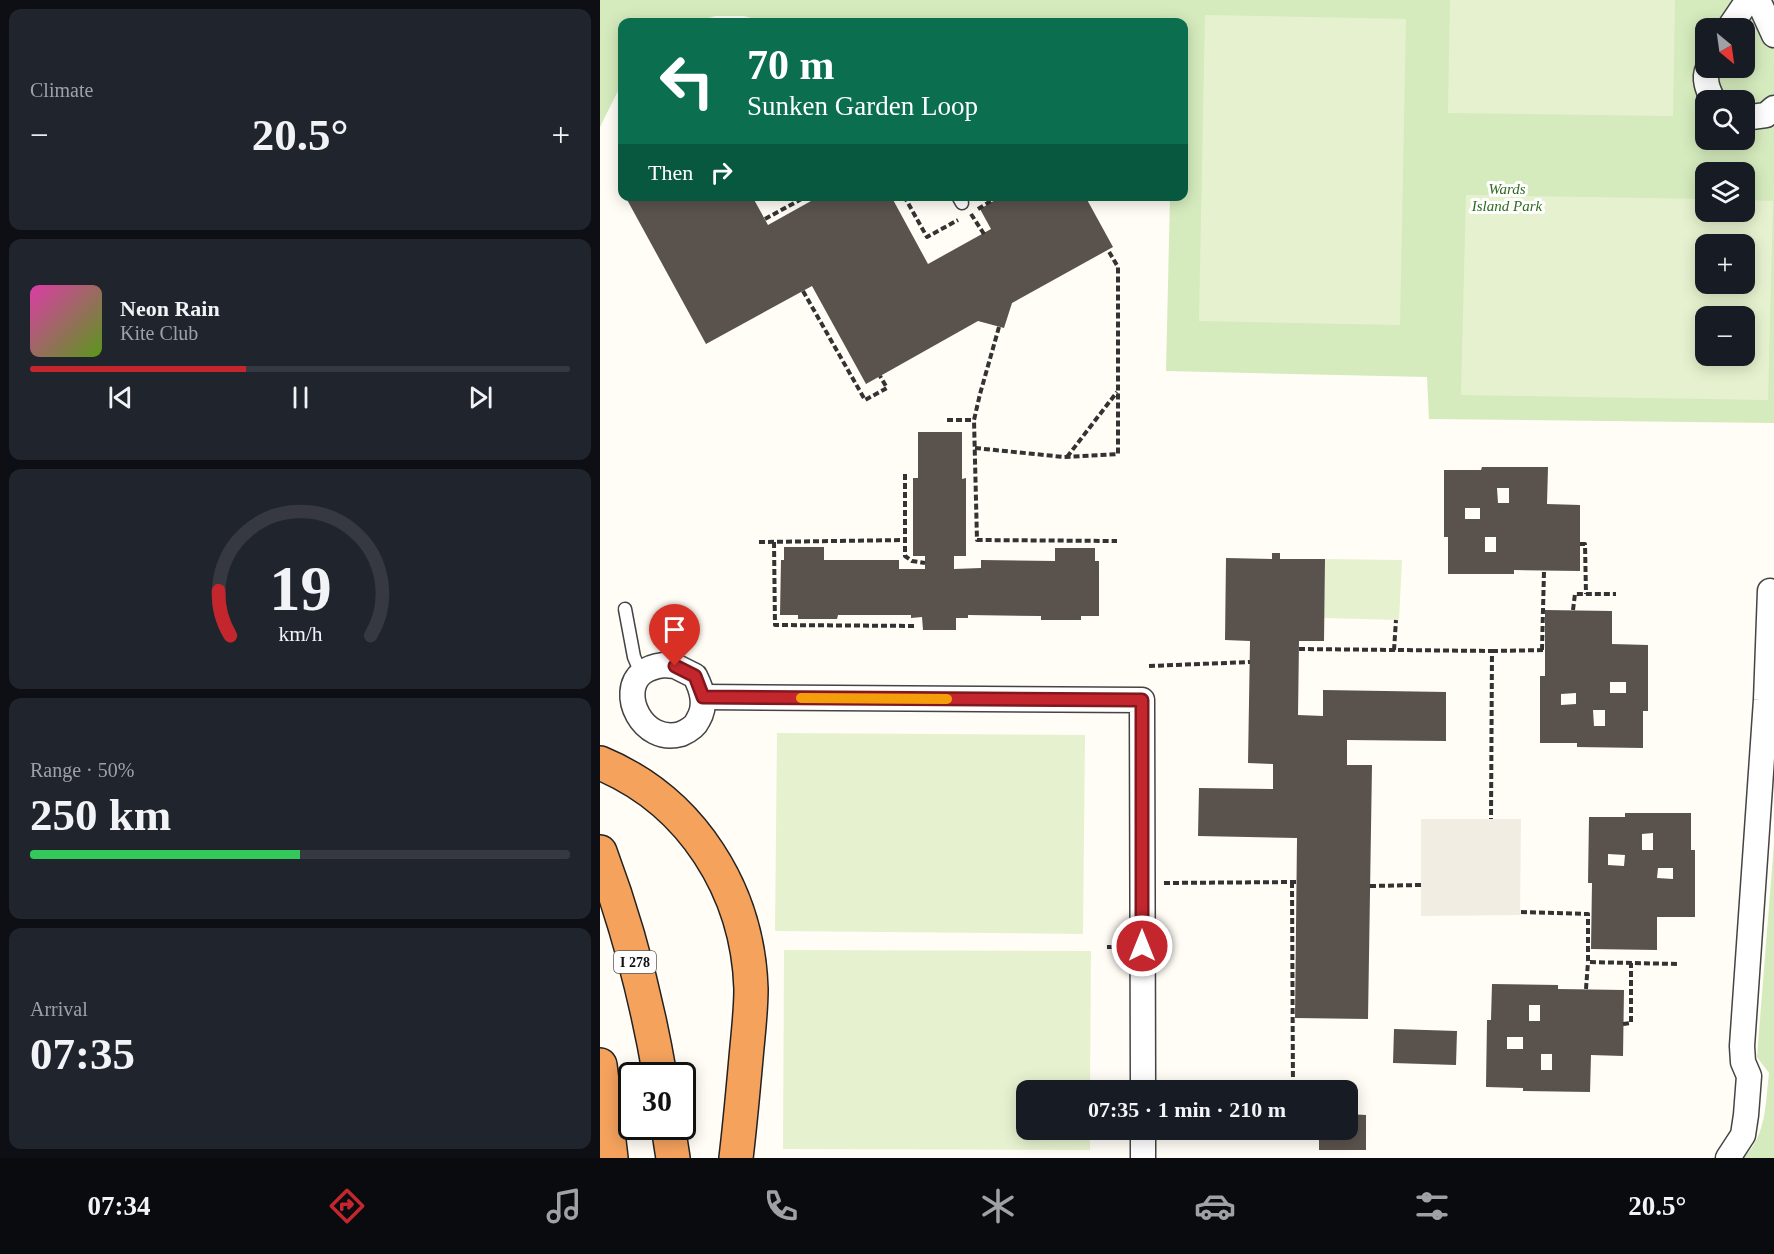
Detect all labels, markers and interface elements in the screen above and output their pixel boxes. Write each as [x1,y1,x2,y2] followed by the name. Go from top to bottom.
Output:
[1695,18,1755,78] north arrow
[1695,18,1755,366] map controls
[648,42,726,120] icon: left
[747,42,835,88] text: 70 m
[30,79,93,101] text: Climate
[1695,90,1755,150] button: search
[747,91,978,121] text: Sunken Garden Loop
[252,110,348,160] text: 20.5°
[30,117,49,153] text: −
[551,117,570,153] text: +
[705,156,738,189] icon: right
[648,160,693,185] text: Then
[1695,162,1755,222] button: layers
[1471,181,1543,214] park label: Wards Island Park
[1695,234,1755,294] button: +
[120,296,220,321] text: Neon Rain
[1695,306,1755,366] button: −
[120,322,198,344] text: Kite Club
[104,381,137,414] icon: previous
[284,381,317,414] icon: pause
[464,381,497,414] icon: next
[269,554,331,623] text: 19
[649,604,700,666] pin
[658,613,691,646] icon: arrive
[278,622,322,646] text: km/h
[30,759,134,781] text: Range · 50%
[30,790,171,840] text: 250 km
[1110,914,1174,978] position arrow
[614,951,656,973] road number: I 278
[30,998,88,1020] text: Arrival
[30,1029,135,1079] text: 07:35
[618,1062,696,1140] speed limit sign: 30
[1088,1097,1286,1122] text: 07:35 · 1 min · 210 m
[326,1185,368,1227] icon: directions
[543,1185,585,1227] icon: music
[760,1185,802,1227] icon: phone
[977,1185,1019,1227] icon: climate
[1194,1185,1236,1227] icon: car
[1411,1185,1453,1227] icon: filters
[88,1191,151,1221] text: 07:34
[1628,1191,1686,1221] text: 20.5°

